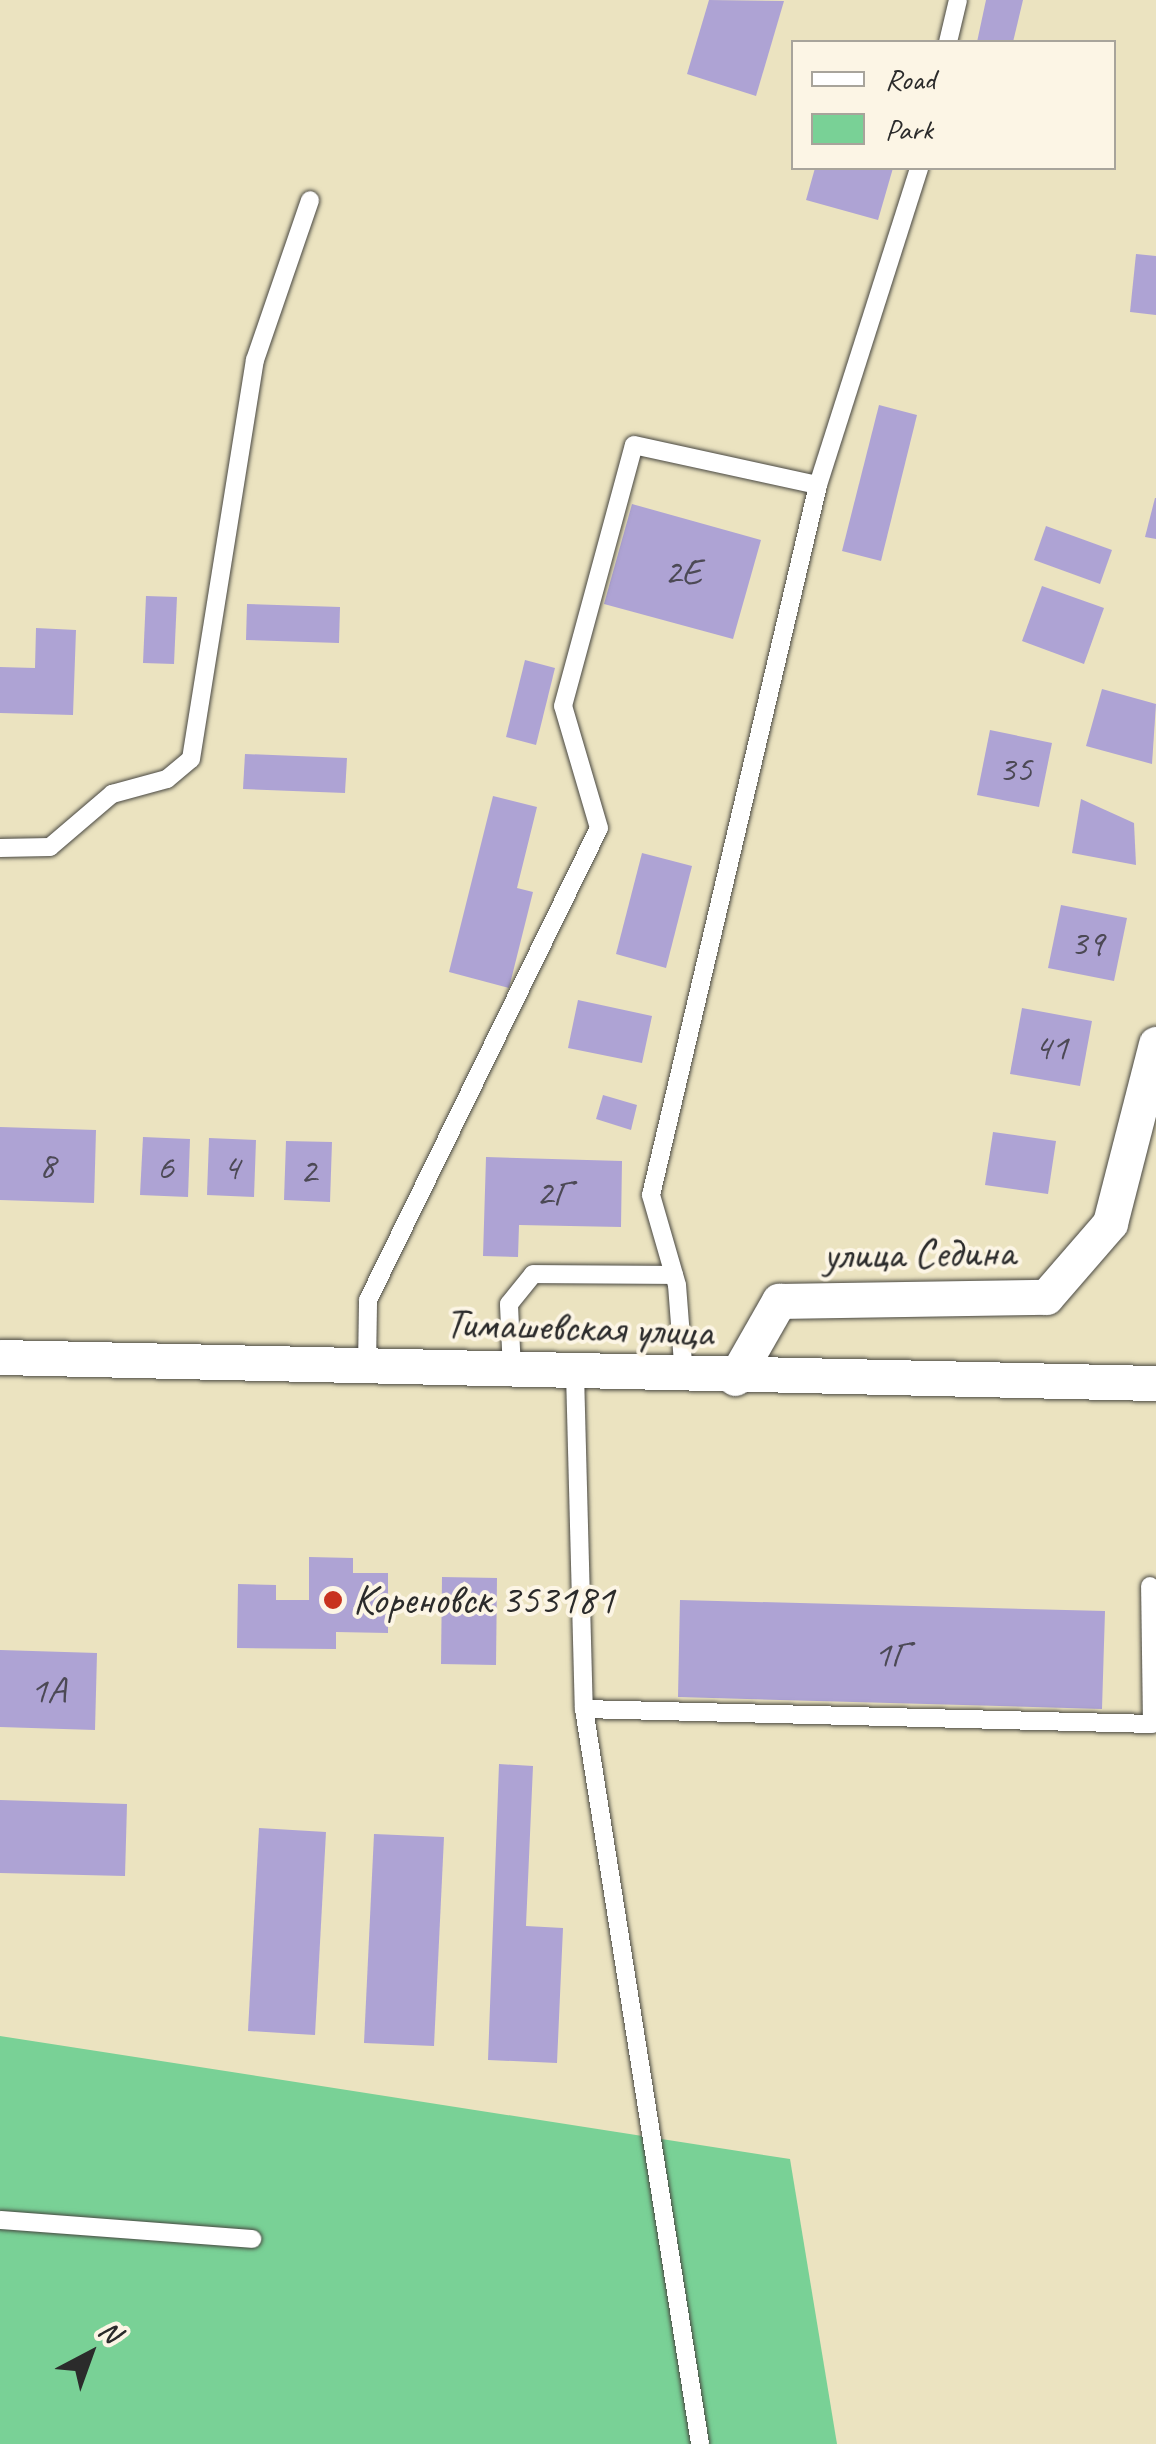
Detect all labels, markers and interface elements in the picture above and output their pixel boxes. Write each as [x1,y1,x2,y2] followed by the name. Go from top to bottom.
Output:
[791,40,1116,170] legend
[885,60,935,98] text: Road
[885,110,933,148] text: Park
[664,549,702,595] house number: 2Е
[998,746,1032,792] house number: 35
[1070,920,1104,966] house number: 39
[1034,1024,1068,1070] house number: 41
[38,1142,56,1188] house number: 8
[156,1144,174,1190] house number: 6
[222,1144,240,1190] house number: 4
[299,1148,317,1194] house number: 2
[536,1170,570,1216] house number: 2Г
[823,1227,1015,1281] street label: улица Седина
[443,1298,715,1358] street label: Тимашевская улица
[353,1575,614,1625] place label: Кореновск 353181
[322,1589,344,1611] marker: Кореновск 353181
[874,1631,908,1677] house number: 1Г
[30,1667,66,1713] house number: 1А
[40,2304,140,2404] north arrow
[92,2312,128,2350] text: N

